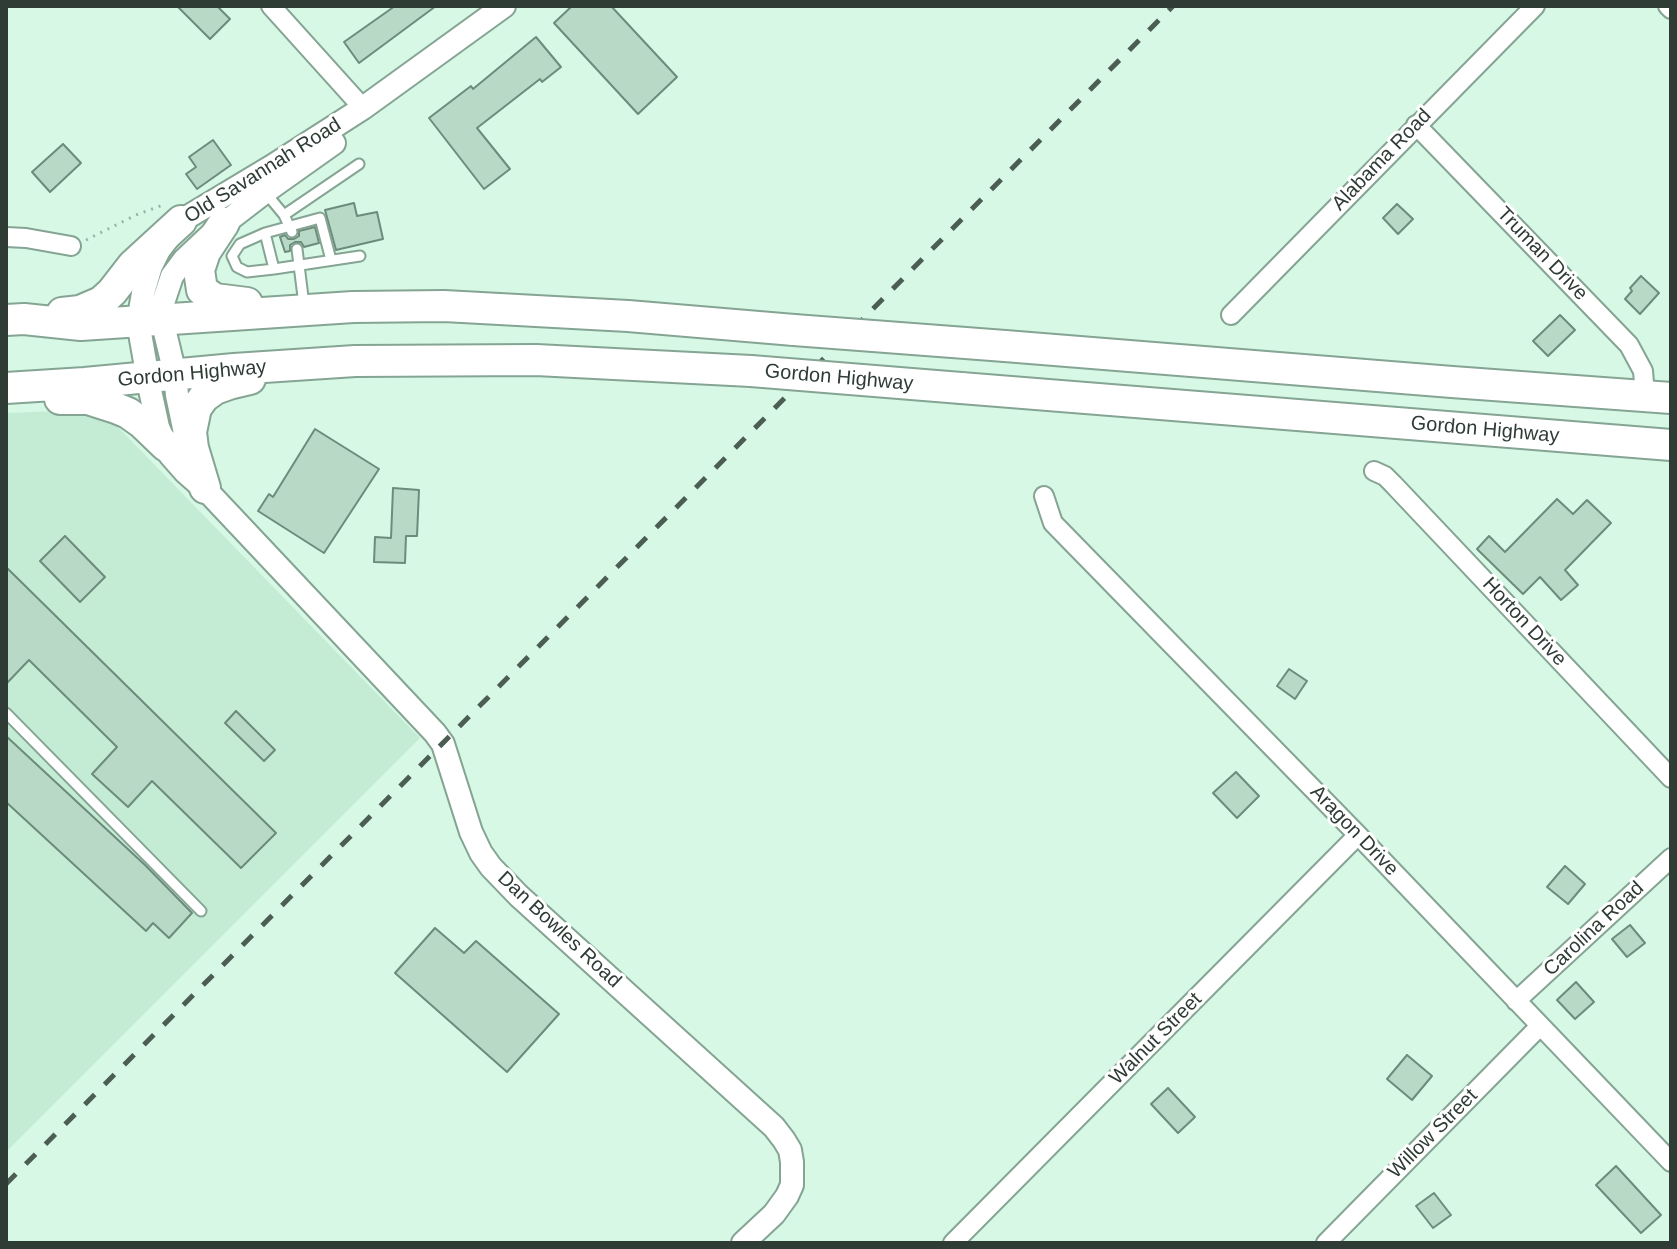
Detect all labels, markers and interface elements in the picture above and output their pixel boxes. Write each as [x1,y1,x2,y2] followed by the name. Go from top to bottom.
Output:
[1327,104,1437,216] street label: Alabama Road
[180,113,346,229] street label: Old Savannah Road
[1492,202,1592,306] street label: Truman Drive
[117,356,267,392] street label: Gordon Highway
[764,360,914,396] street label: Gordon Highway
[1410,412,1560,448] street label: Gordon Highway
[1477,573,1571,671] street label: Horton Drive
[1305,781,1403,881] street label: Aragon Drive
[492,867,626,993] street label: Dan Bowles Road
[1539,877,1649,981] street label: Carolina Road
[1105,988,1207,1090] street label: Walnut Street
[1383,1084,1483,1184] street label: Willow Street

